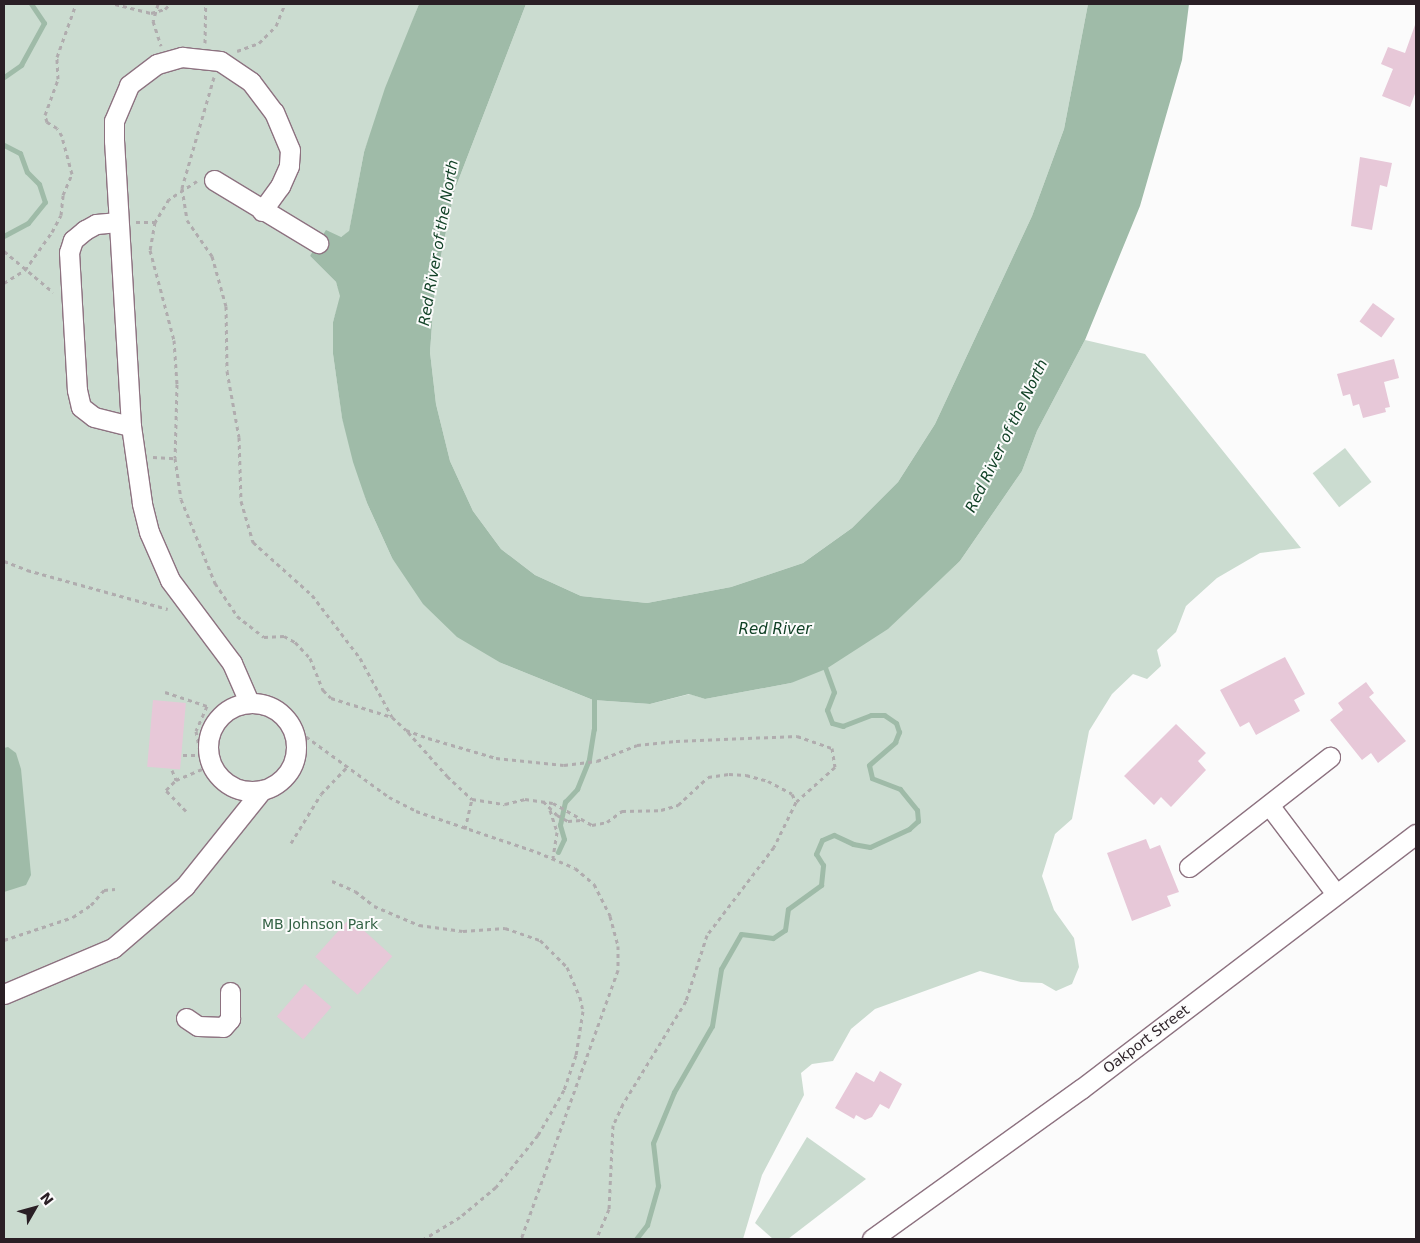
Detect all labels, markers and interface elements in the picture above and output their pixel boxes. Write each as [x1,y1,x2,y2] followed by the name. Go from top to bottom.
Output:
[416,159,462,327] water label: Red River of the North
[962,356,1052,516] water label: Red River of the North
[739,621,811,639] water label: Red River
[262,916,378,932] park label: MB Johnson Park
[1100,1001,1192,1077] street label: Oakport Street
[10,1183,60,1233] north arrow
[37,1189,57,1208] text: N

